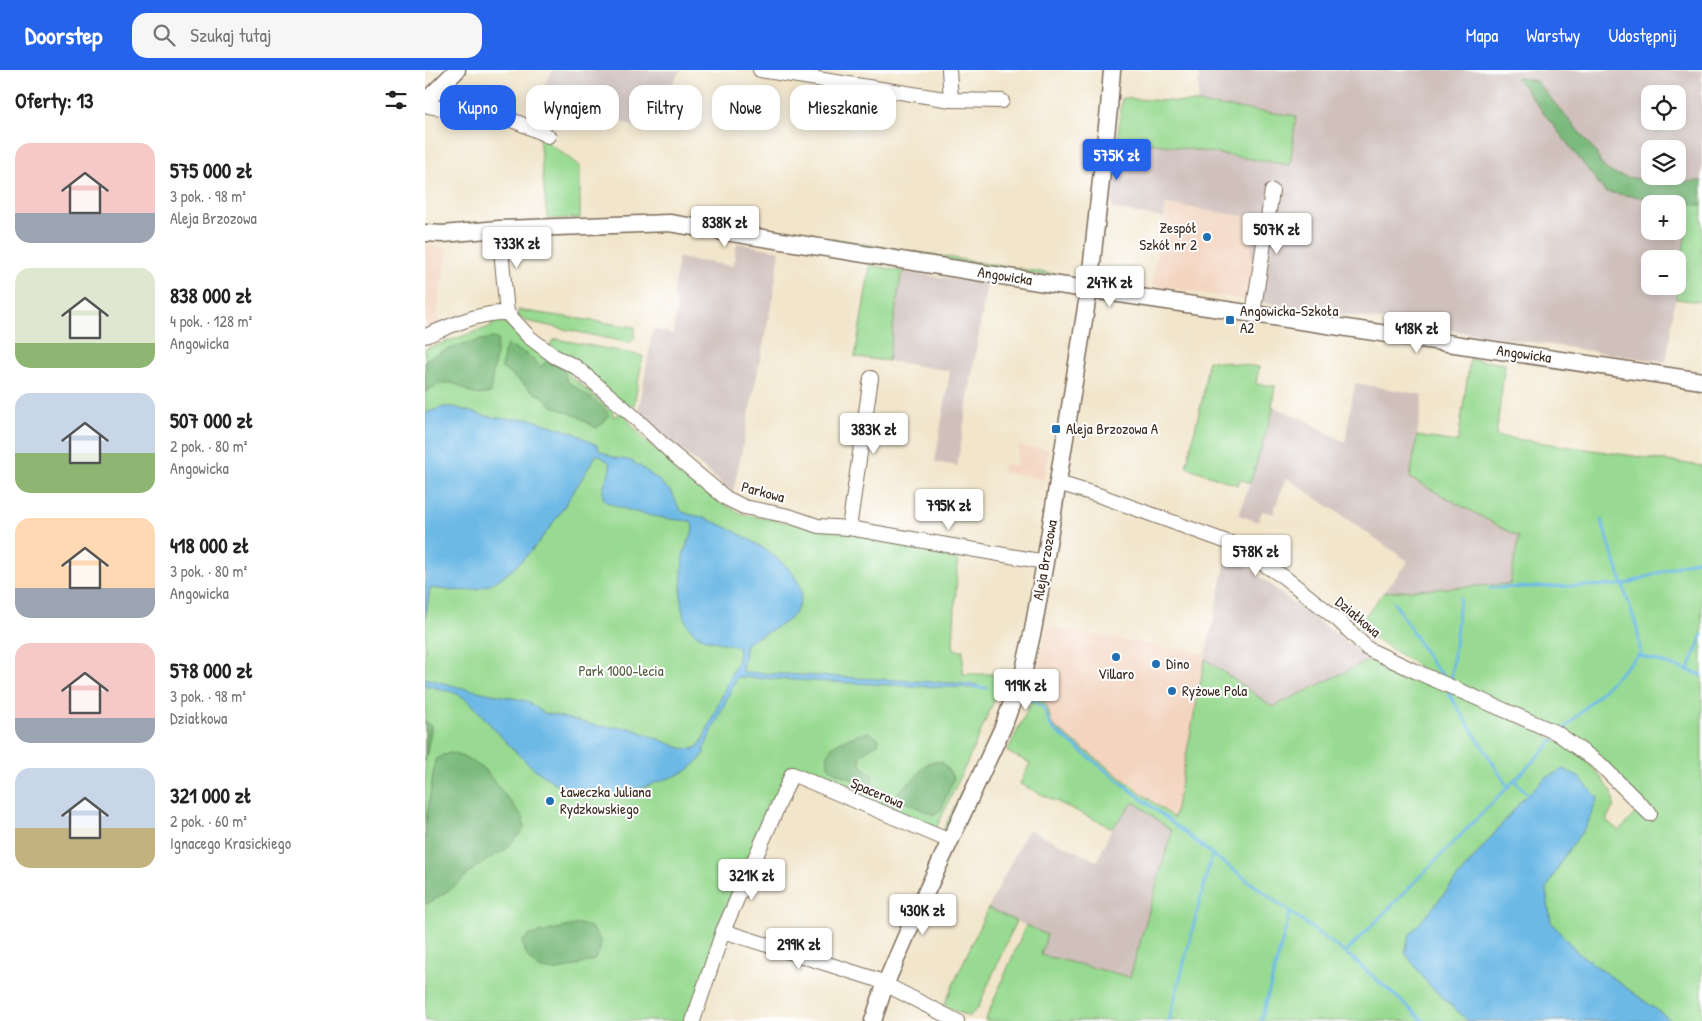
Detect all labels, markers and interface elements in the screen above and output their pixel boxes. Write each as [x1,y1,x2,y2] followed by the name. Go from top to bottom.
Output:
[132,13,482,58] search box
[25,19,102,51] text: Doorstep
[150,21,178,49] icon: search
[190,22,272,48] text: Szukaj tutaj
[1466,23,1498,48] text: Mapa
[1526,23,1580,48] text: Warstwy
[1608,23,1677,48] text: Udostępnij
[440,85,516,130] chip: Kupno
[526,85,619,130] chip: Wynajem
[629,85,702,130] chip: Filtry
[712,85,780,130] chip: Nowe
[790,85,896,130] chip: Mieszkanie
[1641,85,1686,295] map controls
[1641,85,1686,130] button: locate
[15,86,94,115] text: Oferty: 13
[382,86,410,114] icon: filters
[1071,138,1163,181] pin: 575K zł
[1641,140,1686,185] button: layers
[1094,144,1140,166] text: 575K zł
[170,156,253,185] text: 575 000 zł
[55,163,115,223] icon: home
[170,185,246,207] text: 3 pok. · 98 m²
[1641,195,1686,240] button: +
[679,206,771,248] pin: 838K zł
[170,207,257,229] text: Aleja Brzozowa
[702,211,748,233] text: 838K zł
[1231,212,1323,255] pin: 507K zł
[1139,217,1197,255] place label: Zespół Szkół nr 2
[1254,218,1300,240] text: 507K zł
[471,226,563,269] pin: 733K zł
[1201,231,1213,243] marker: Zespół Szkół nr 2
[493,232,541,254] text: 733K zł
[1641,250,1686,295] button: −
[976,261,1034,290] street label: Angowicka
[1064,266,1156,308] pin: 247K zł
[1087,271,1133,293] text: 247K zł
[170,281,252,310] text: 838 000 zł
[55,288,115,348] icon: home
[1240,300,1338,338] place label: Angowicka-Szkoła A2
[170,310,252,332] text: 4 pok. · 128 m²
[1371,312,1463,354] pin: 418K zł
[1224,314,1236,326] marker: Angowicka-Szkoła A2
[1395,317,1439,339] text: 418K zł
[170,332,229,354] text: Angowicka
[1495,339,1553,368] street label: Angowicka
[170,406,254,435] text: 507 000 zł
[828,412,920,455] pin: 383K zł
[55,413,115,473] icon: home
[851,418,897,440] text: 383K zł
[1066,418,1159,439] place label: Aleja Brzozowa A
[1050,423,1062,435] marker: Aleja Brzozowa A
[170,435,247,457] text: 2 pok. · 80 m²
[170,457,229,479] text: Angowicka
[739,476,787,507] street label: Parkowa
[903,488,995,531] pin: 795K zł
[926,494,972,516] text: 795K zł
[1027,518,1062,602] street label: Aleja Brzozowa
[170,531,249,560] text: 418 000 zł
[1210,534,1302,577] pin: 578K zł
[55,538,115,598] icon: home
[1233,540,1279,562] text: 578K zł
[170,560,247,582] text: 3 pok. · 80 m²
[170,582,229,604] text: Angowicka
[1331,591,1386,642] street label: Działkowa
[1110,651,1122,663] marker: Villaro
[1166,653,1189,674] place label: Dino
[170,656,253,685] text: 578 000 zł
[1150,658,1162,670] marker: Dino
[578,660,664,681] park label: Park 1000-lecia
[55,663,115,723] icon: home
[1098,663,1134,684] place label: Villaro
[980,668,1072,711] pin: 919K zł
[1005,674,1047,696] text: 919K zł
[1182,680,1247,701] place label: Ryżowe Pola
[170,685,246,707] text: 3 pok. · 98 m²
[1166,685,1178,697] marker: Ryżowe Pola
[170,707,227,729] text: Działkowa
[847,772,907,813] street label: Spacerowa
[170,781,252,810] text: 321 000 zł
[560,781,651,819] place label: Ławeczka Juliana Rydzkowskiego
[55,788,115,848] icon: home
[544,795,556,807] marker: Ławeczka Juliana Rydzkowskiego
[170,810,247,832] text: 2 pok. · 60 m²
[170,832,291,854] text: Ignacego Krasickiego
[706,858,798,901] pin: 321K zł
[729,864,775,886] text: 321K zł
[877,894,969,936] pin: 430K zł
[900,899,946,921] text: 430K zł
[753,928,845,970] pin: 299K zł
[777,933,821,955] text: 299K zł

